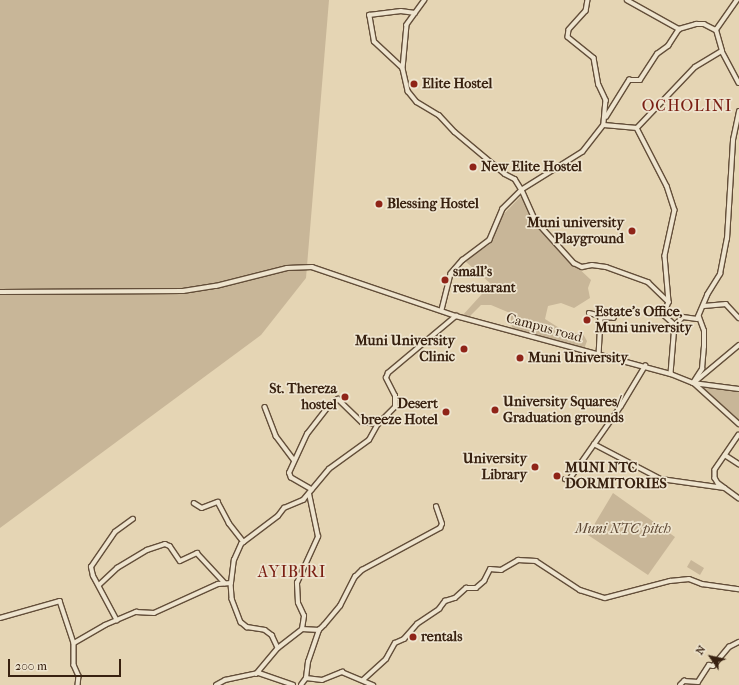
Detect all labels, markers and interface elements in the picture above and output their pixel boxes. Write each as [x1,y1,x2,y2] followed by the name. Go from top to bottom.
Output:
[422,76,492,92] place label: Elite Hostel
[409,79,419,89] marker: Elite Hostel
[642,96,732,116] district label: OCHOLINI
[481,159,582,175] place label: New Elite Hostel
[468,162,478,172] marker: New Elite Hostel
[387,196,479,212] place label: Blessing Hostel
[374,199,384,209] marker: Blessing Hostel
[527,215,624,248] place label: Muni university Playground
[627,226,637,236] marker: Muni university Playground
[453,264,516,296] place label: small's restuarant
[440,275,450,285] marker: small's restuarant
[595,304,692,336] place label: Estate's Office, Muni university
[504,310,584,346] street label: Campus road
[582,315,592,325] marker: Estate's Office, Muni university
[355,333,455,366] place label: Muni University Clinic
[458,343,470,355] marker: Muni University Clinic
[528,350,628,366] place label: Muni University
[515,353,525,363] marker: Muni University
[269,381,337,414] place label: St. Thereza hostel
[340,392,350,402] marker: St. Thereza hostel
[503,394,624,426] place label: University Squares/ Graduation grounds
[361,396,438,428] place label: Desert breeze Hotel
[490,405,500,415] marker: University Squares/ Graduation grounds
[441,407,451,417] marker: Desert breeze Hotel
[463,451,527,484] place label: University Library
[565,460,667,492] place label: MUNI NTC DORMITORIES
[530,462,540,472] marker: University Library
[552,471,562,481] marker: MUNI NTC DORMITORIES
[575,521,671,537] park label: Muni NTC pitch
[258,562,326,582] district label: AYIBIRI
[421,629,462,645] place label: rentals
[408,632,418,642] marker: rentals
[691,637,731,677] north arrow
[693,643,708,657] text: N
[10,651,123,677] scale bar
[15,659,47,673] text: 200 m

